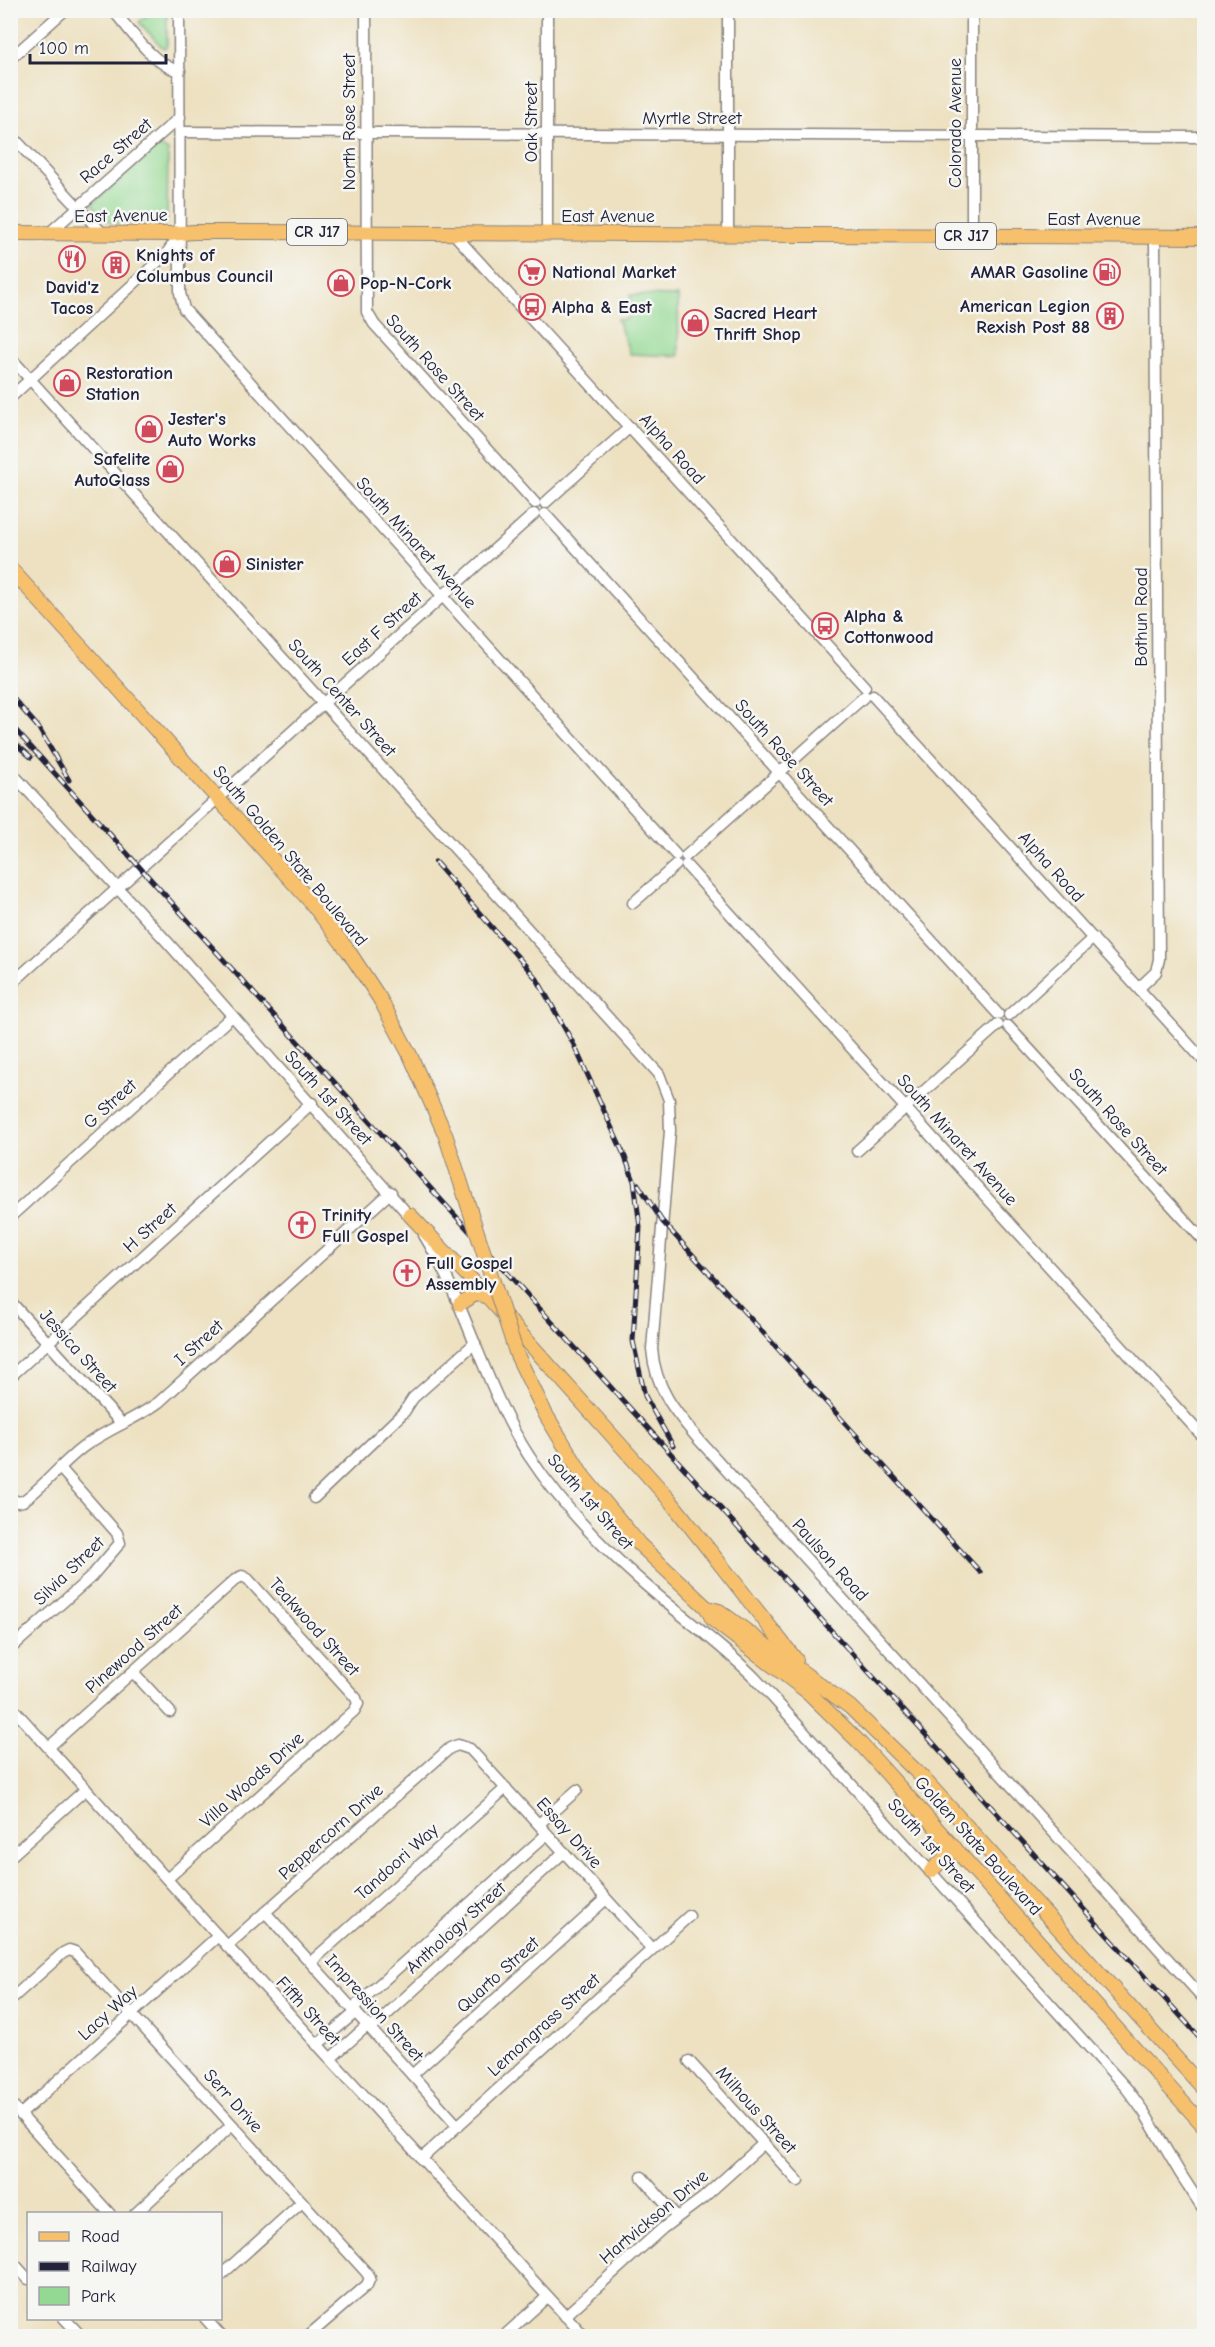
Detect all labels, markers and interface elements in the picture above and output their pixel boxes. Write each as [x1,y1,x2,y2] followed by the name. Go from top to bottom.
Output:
[30,27,166,65] scale bar
[39,38,89,59] text: 100 m
[339,53,360,190] street label: North Rose Street
[945,58,966,188] street label: Colorado Avenue
[521,81,542,162] street label: Oak Street
[642,108,743,129] street label: Myrtle Street
[76,113,157,188] street label: Race Street
[74,205,168,227] street label: East Avenue
[561,206,655,227] street label: East Avenue
[1047,209,1141,230] street label: East Avenue
[287,219,347,245] road number: CR J17
[936,223,996,249] road number: CR J17
[57,244,87,274] restaurant icon: David'z Tacos
[136,245,273,287] place label: Knights of Columbus Council
[101,250,131,280] building icon: Knights of Columbus Council
[517,257,547,287] supermarket icon: National Market
[1092,257,1122,287] fuel station icon: AMAR Gasoline
[552,262,677,283] place label: National Market
[971,262,1088,283] place label: AMAR Gasoline
[326,268,356,298] shop icon: Pop-N-Cork
[360,273,451,294] place label: Pop-N-Cork
[45,277,99,319] place label: David'z Tacos
[517,292,547,322] bus stop icon: Alpha & East
[960,296,1090,338] place label: American Legion Rexish Post 88
[552,297,653,318] place label: Alpha & East
[1095,301,1125,331] building icon: American Legion Rexish Post 88
[714,303,818,345] place label: Sacred Heart Thrift Shop
[680,308,710,338] shop icon: Sacred Heart Thrift Shop
[381,310,489,427] street label: South Rose Street
[86,363,173,405] place label: Restoration Station
[52,368,82,398] shop icon: Restoration Station
[168,409,256,451] place label: Jester's Auto Works
[635,409,709,489] street label: Alpha Road
[134,414,164,444] shop icon: Jester's Auto Works
[75,449,150,491] place label: Safelite AutoGlass
[155,454,185,484] shop icon: Safelite AutoGlass
[351,473,481,613] street label: South Minaret Avenue
[212,549,242,579] shop icon: Sinister
[246,554,304,575] place label: Sinister
[1131,567,1152,667] street label: Bothun Road
[338,587,427,670] street label: East F Street
[844,606,934,648] place label: Alpha & Cottonwood
[810,611,840,641] bus stop icon: Alpha & Cottonwood
[284,635,401,762] street label: South Center Street
[730,695,838,812] street label: South Rose Street
[208,761,372,951] street label: South Golden State Boulevard
[1014,827,1088,907] street label: Alpha Road
[280,1046,377,1150] street label: South 1st Street
[1064,1064,1172,1181] street label: South Rose Street
[892,1070,1022,1210] street label: South Minaret Avenue
[79,1074,141,1133] street label: G Street
[119,1198,181,1257] street label: H Street
[322,1205,409,1247] place label: Trinity Full Gospel
[287,1210,317,1240] church icon: Trinity Full Gospel
[426,1253,513,1295] place label: Full Gospel Assembly
[392,1258,422,1288] church icon: Full Gospel Assembly
[35,1305,122,1398] street label: Jessica Street
[170,1315,228,1370] street label: I Street
[543,1450,638,1555] street label: South 1st Street
[788,1514,872,1606] street label: Paulson Road
[29,1532,109,1610] street label: Silvia Street
[264,1573,364,1681] street label: Teakwood Street
[81,1599,187,1698] street label: Pinewood Street
[196,1728,308,1832] street label: Villa Woods Drive
[910,1772,1046,1920] street label: Golden State Boulevard
[275,1780,387,1884] street label: Peppercorn Drive
[532,1793,606,1873] street label: Essay Drive
[883,1794,980,1898] street label: South 1st Street
[351,1819,444,1905] street label: Tandoori Way
[402,1877,511,1978] street label: Anthology Street
[452,1932,544,2017] street label: Quarto Street
[320,1950,428,2067] street label: Impression Street
[484,1969,605,2081] street label: Lemongrass Street
[272,1972,345,2050] street label: Fifth Street
[74,1980,143,2045] street label: Lacy Way
[711,2062,801,2159] street label: Milhous Street
[199,2065,267,2137] street label: Serr Drive
[595,2165,713,2269] street label: Hartvickson Drive
[27,2212,222,2320] legend
[81,2226,120,2247] text: Road
[81,2256,138,2277] text: Railway
[81,2286,116,2307] text: Park

